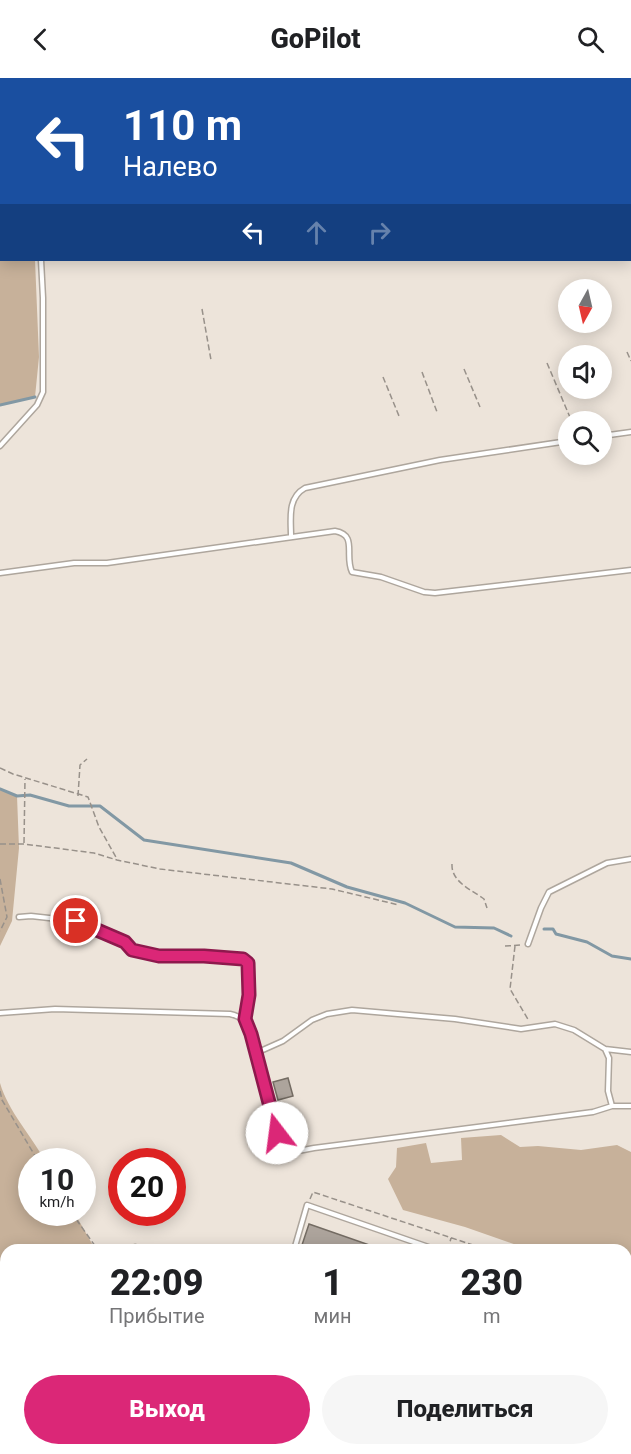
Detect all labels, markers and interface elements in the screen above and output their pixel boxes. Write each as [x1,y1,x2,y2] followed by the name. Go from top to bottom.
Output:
[24,23,57,56] icon: back
[270,23,361,55] text: GoPilot
[574,23,607,56] icon: search
[123,101,242,150] text: 110 m
[24,102,102,180] icon: left
[123,151,218,183] text: Налево
[237,216,270,249] icon: left
[300,216,333,249] icon: ahead
[363,216,396,249] icon: right
[558,279,612,333] north arrow
[558,279,612,465] map controls
[558,345,612,399] button: sound
[558,411,612,465] button: search
[50,895,101,946] pin
[59,904,92,937] icon: arrive
[245,1101,309,1165] position arrow
[108,1148,186,1226] speed limit sign: 20
[40,1162,74,1197] text: 10
[39,1193,75,1211] text: km/h
[110,1262,204,1304] text: 22:09
[322,1262,343,1304] text: 1
[461,1262,523,1304] text: 230
[109,1304,205,1328] text: Прибытие
[314,1304,352,1328] text: мин
[483,1304,501,1328] text: m
[24,1375,310,1444] button: Выход
[322,1375,608,1444] button: Поделиться

